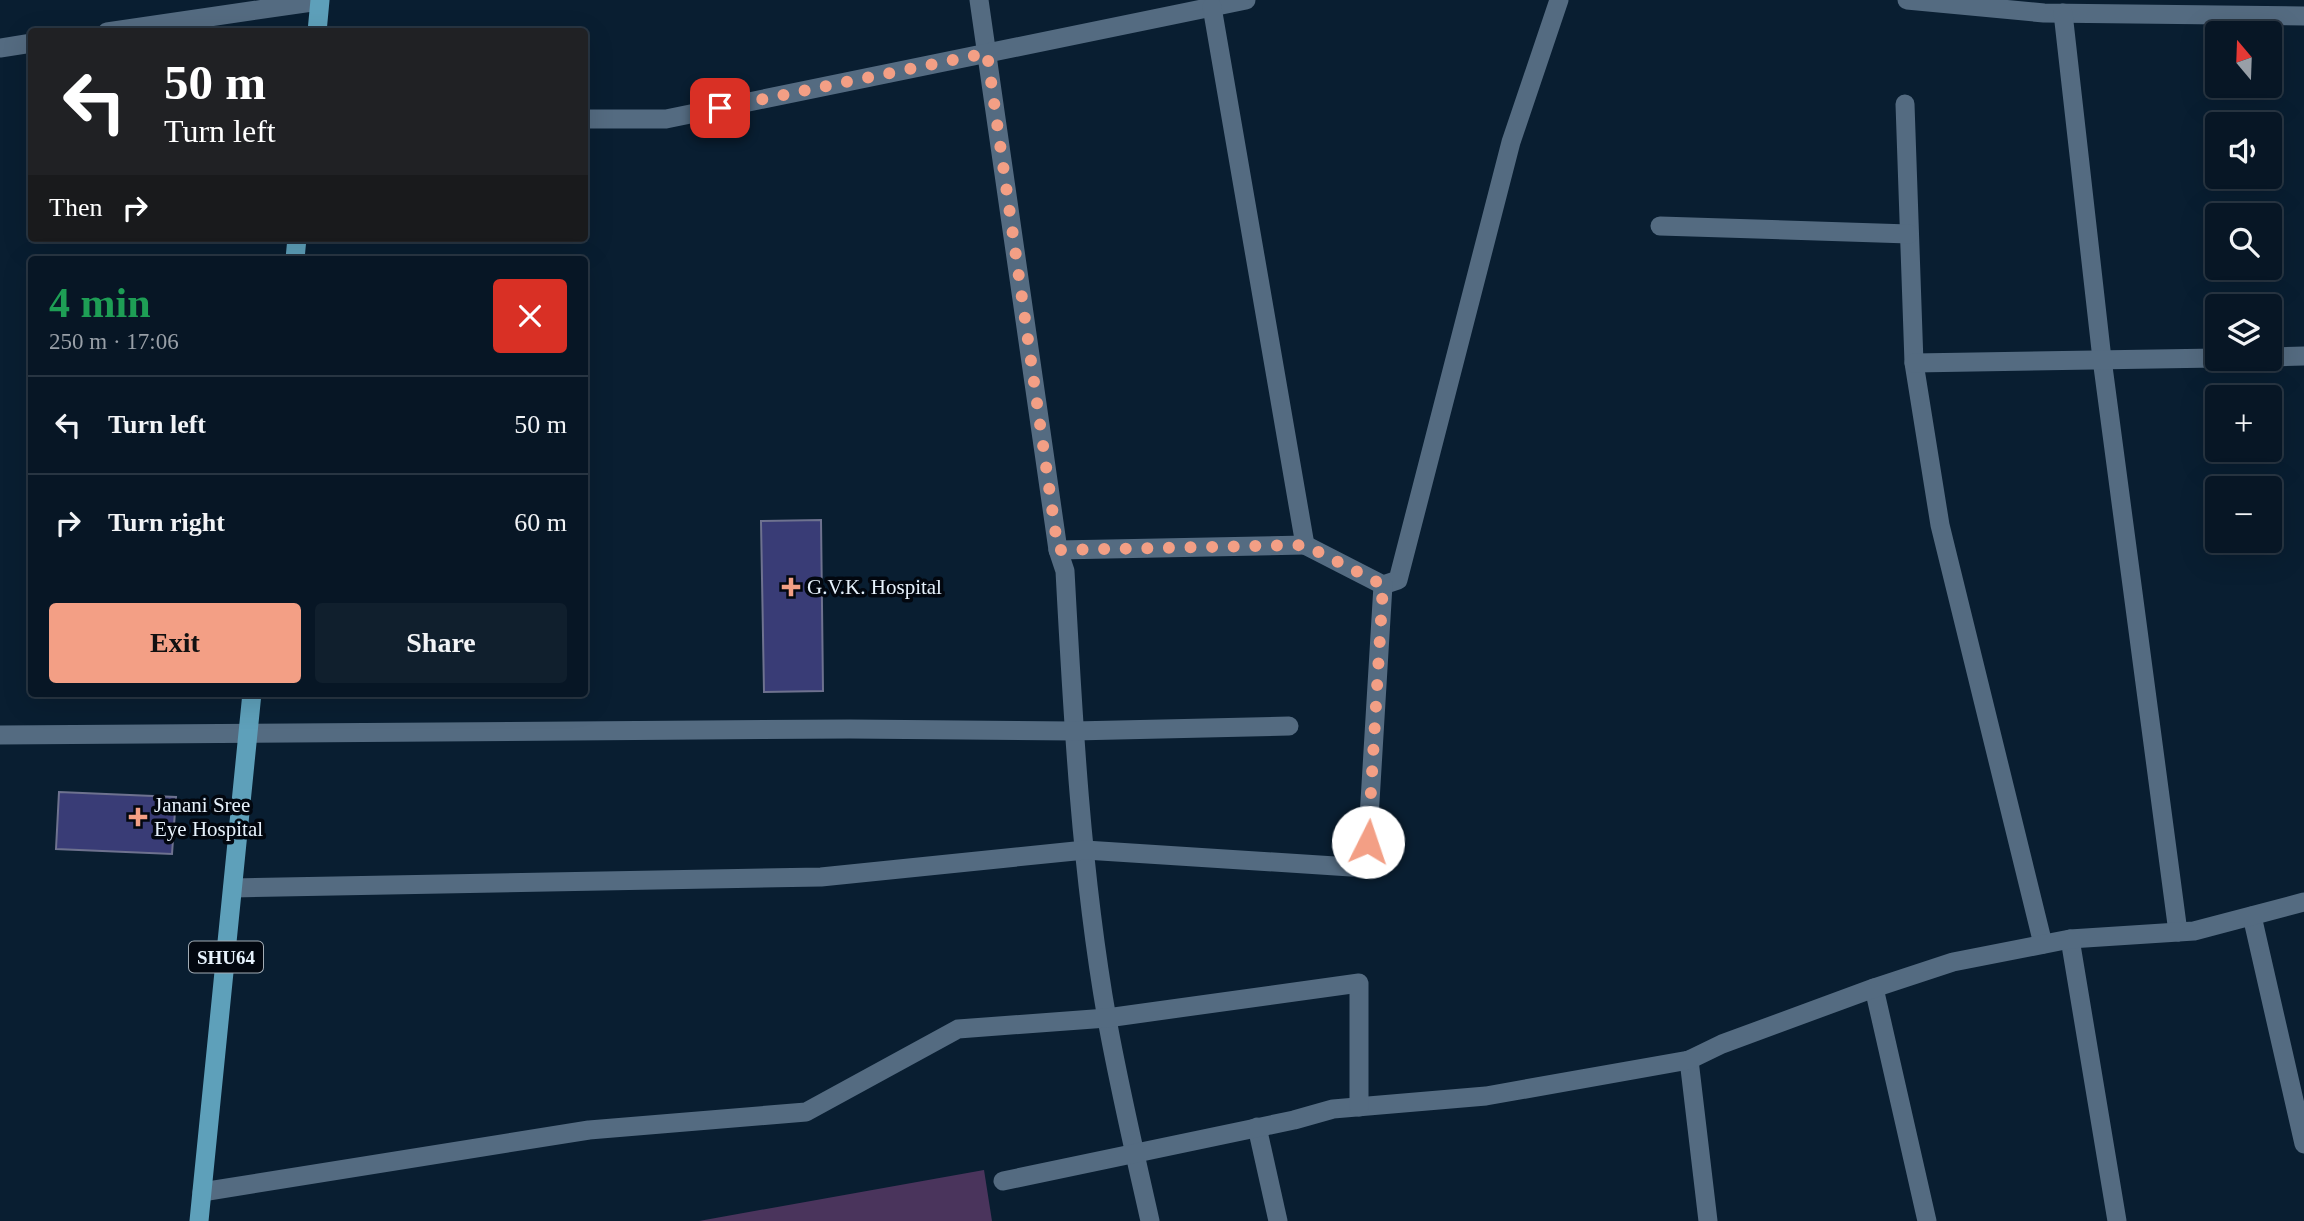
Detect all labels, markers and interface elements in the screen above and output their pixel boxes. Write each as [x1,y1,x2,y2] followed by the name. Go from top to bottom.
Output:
[2205,21,2282,98] north arrow
[2205,21,2282,553] map controls
[164,55,266,110] text: 50 m
[49,56,140,147] icon: left
[690,78,750,138] pin
[701,89,739,127] icon: arrive
[2205,112,2282,189] button: sound
[164,113,276,149] text: Turn left
[116,189,154,227] icon: right
[49,193,102,222] text: Then
[2205,203,2282,280] button: search
[493,279,567,353] button: close
[49,280,151,326] text: 4 min
[2205,294,2282,371] button: layers
[49,329,179,354] text: 250 m · 17:06
[2205,385,2282,462] button: +
[49,406,87,444] icon: left
[108,410,206,439] text: Turn left
[514,410,567,439] text: 50 m
[2205,476,2282,553] button: −
[49,504,87,542] icon: right
[108,508,225,537] text: Turn right
[514,508,567,537] text: 60 m
[807,575,942,599] place label: G.V.K. Hospital
[781,577,801,597] marker: G.V.K. Hospital
[49,603,301,683] button: Exit
[315,603,567,683] button: Share
[154,793,263,841] place label: Janani Sree Eye Hospital
[1331,805,1405,879] position arrow
[128,807,148,827] marker: Janani Sree Eye Hospital
[189,942,263,973] road number: SHU64

